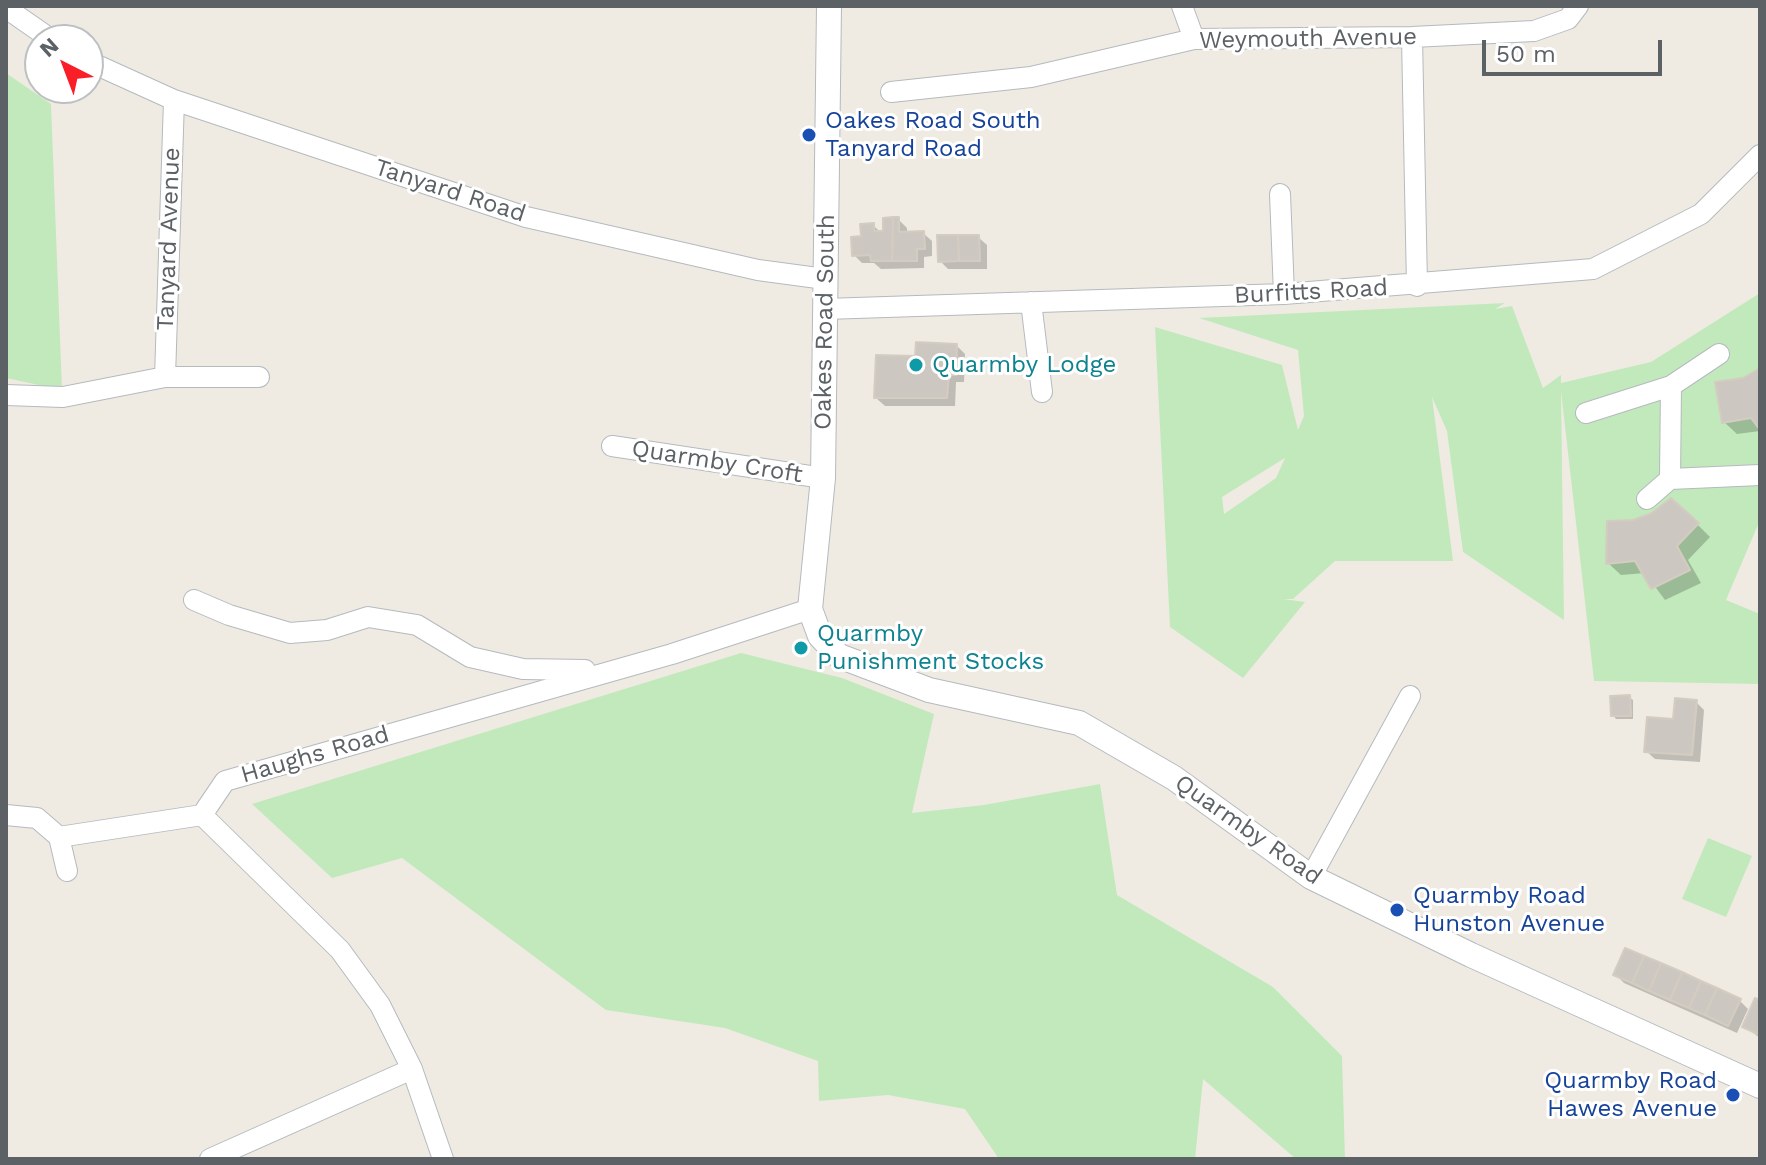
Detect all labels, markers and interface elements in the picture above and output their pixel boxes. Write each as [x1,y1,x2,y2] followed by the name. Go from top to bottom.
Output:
[1199,23,1417,55] street label: Weymouth Avenue
[24,24,104,104] north arrow
[1486,24,1666,74] scale bar
[35,33,63,62] text: N
[1496,40,1556,68] text: 50 m
[825,107,1041,163] place label: Oakes Road South Tanyard Road
[800,126,818,144] marker: Oakes Road South Tanyard Road
[151,147,187,331] street label: Tanyard Avenue
[371,153,529,229] street label: Tanyard Road
[809,214,841,430] street label: Oakes Road South
[1233,274,1389,310] street label: Burfitts Road
[932,351,1116,379] place label: Quarmby Lodge
[907,356,925,374] marker: Quarmby Lodge
[630,434,804,490] street label: Quarmby Croft
[817,620,1044,676] place label: Quarmby Punishment Stocks
[792,639,810,657] marker: Quarmby Punishment Stocks
[238,720,392,790] street label: Haughs Road
[1169,769,1327,891] street label: Quarmby Road
[1413,882,1605,938] place label: Quarmby Road Hunston Avenue
[1388,901,1406,919] marker: Quarmby Road Hunston Avenue
[1544,1067,1717,1123] place label: Quarmby Road Hawes Avenue
[1724,1086,1742,1104] marker: Quarmby Road Hawes Avenue

